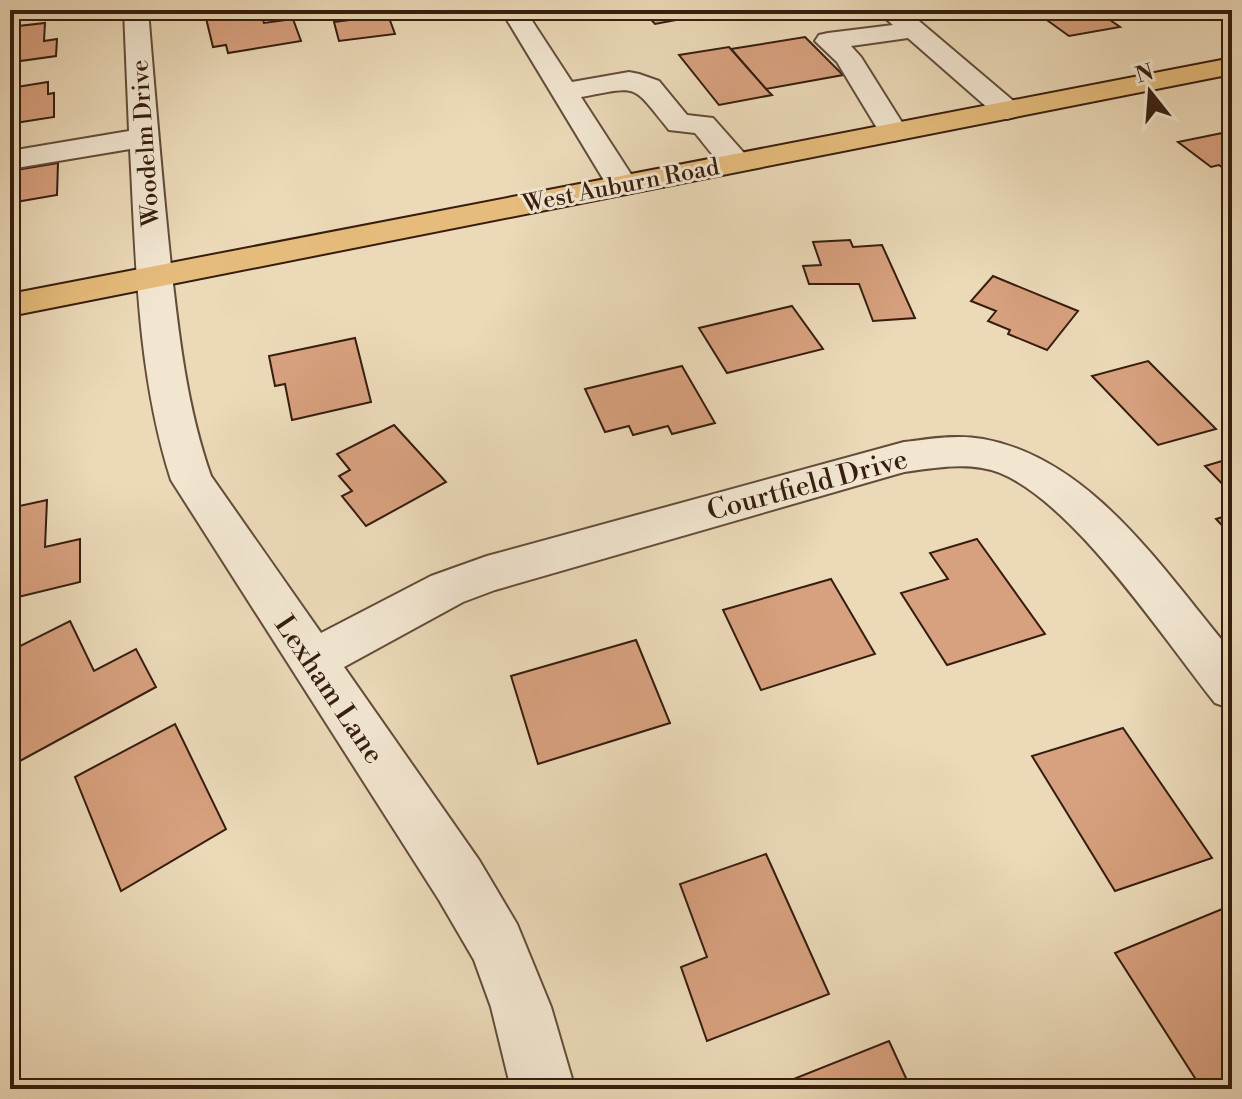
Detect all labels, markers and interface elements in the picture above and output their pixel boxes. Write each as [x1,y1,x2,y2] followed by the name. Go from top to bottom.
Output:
[1110,52,1190,132] north arrow
[125,59,167,228] street label: Woodelm Drive
[1132,59,1157,90] text: N
[519,152,722,220] street label: West Auburn Road
[703,442,912,529] street label: Courtfield Drive
[266,609,391,771] street label: Lexham Lane

